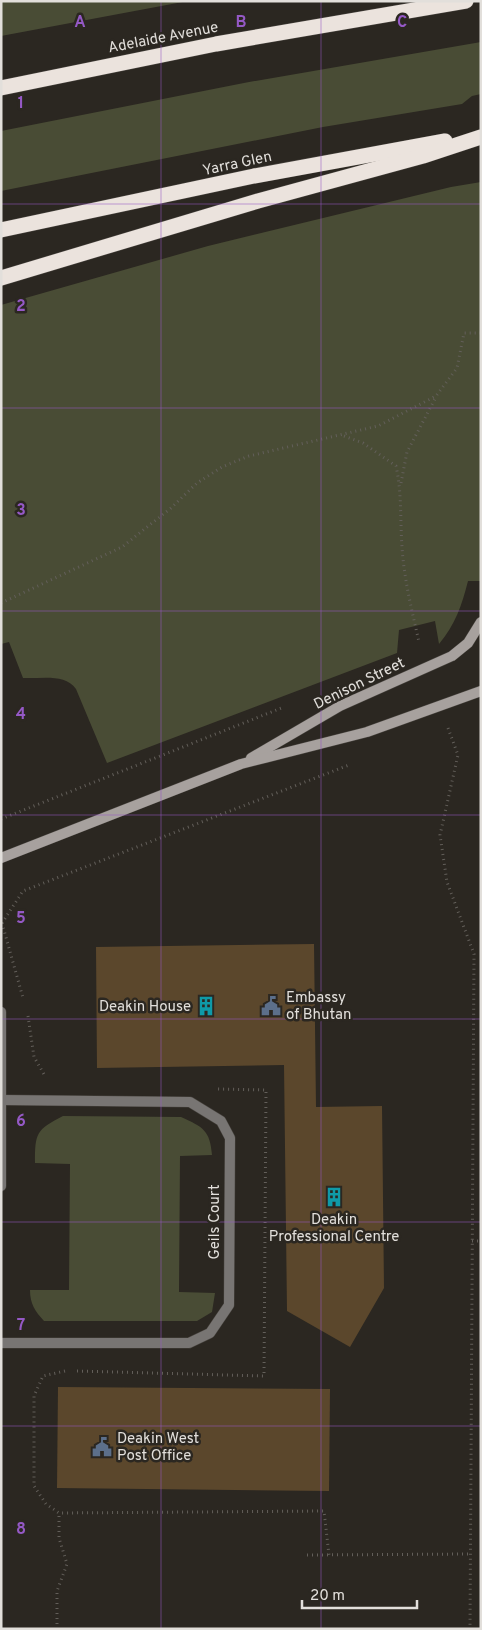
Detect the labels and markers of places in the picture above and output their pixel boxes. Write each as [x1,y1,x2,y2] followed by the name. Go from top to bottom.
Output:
[286,989,352,1025] place label: Embassy of Bhutan
[195,995,217,1017] building icon: Deakin House
[260,995,282,1017] public building icon: Embassy of Bhutan
[99,998,191,1017] place label: Deakin House
[323,1186,345,1208] building icon: Deakin Professional Centre
[269,1211,399,1247] place label: Deakin Professional Centre
[117,1430,199,1466] place label: Deakin West Post Office
[91,1436,113,1458] public building icon: Deakin West Post Office

